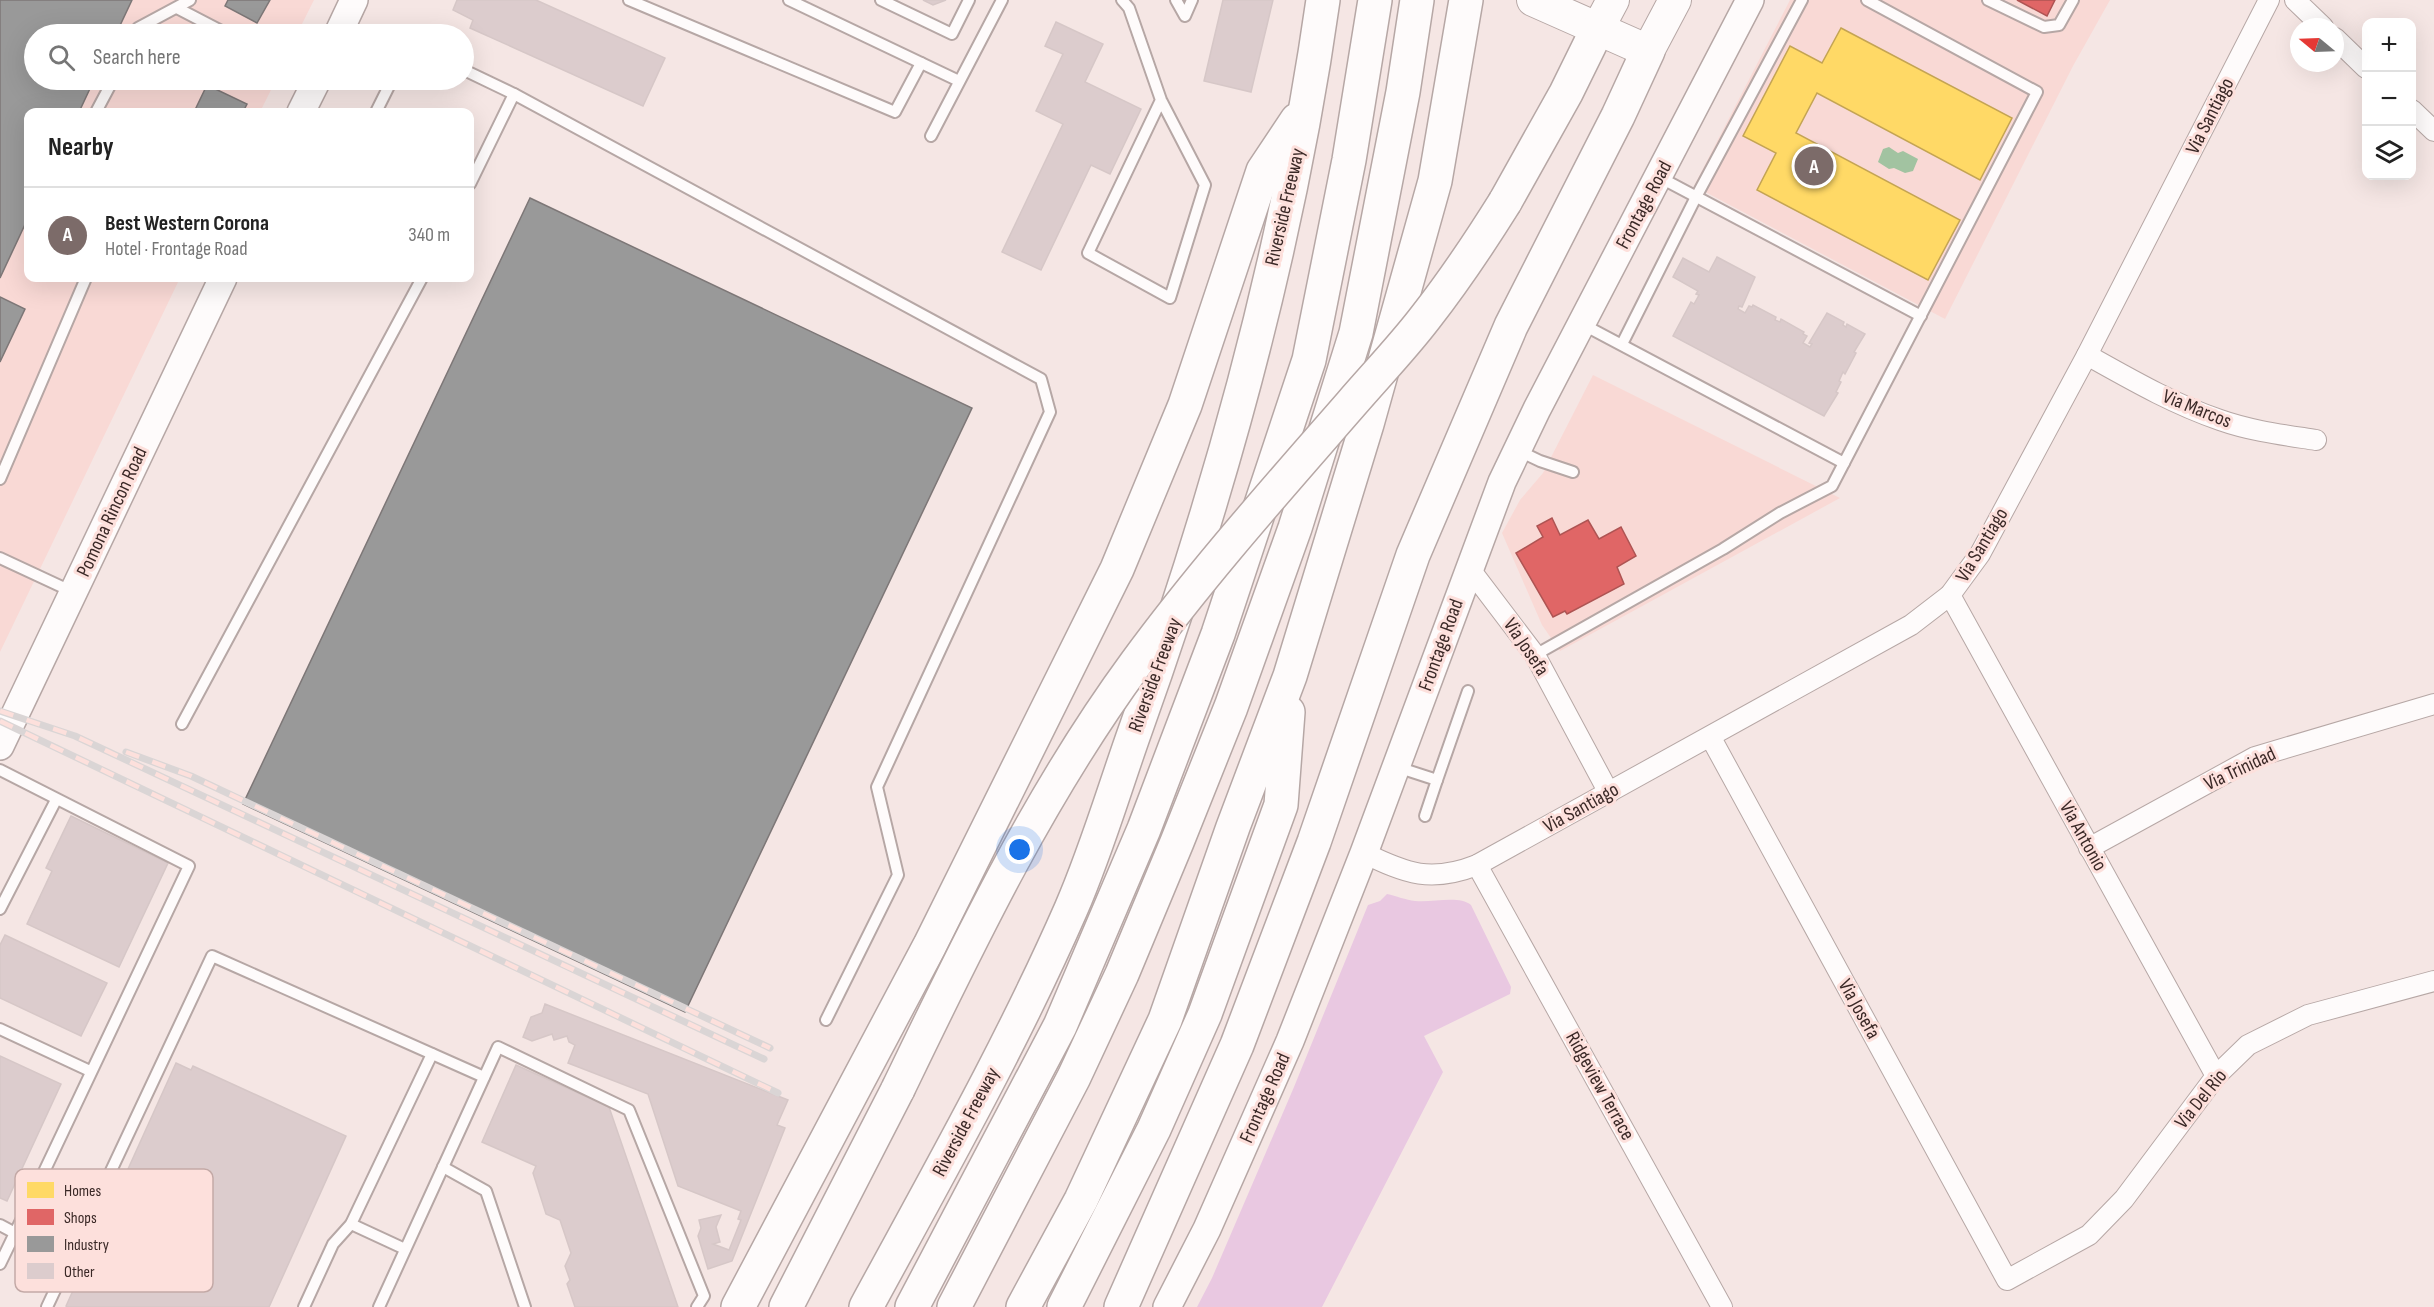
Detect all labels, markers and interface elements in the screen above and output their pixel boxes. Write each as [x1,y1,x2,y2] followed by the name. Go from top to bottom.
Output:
[2290,18,2344,72] north arrow
[2362,18,2416,180] map controls
[2362,18,2416,72] button: +
[24,24,474,90] search box
[45,41,78,74] icon: search
[93,44,180,71] text: Search here
[2362,72,2416,126] button: −
[2181,74,2239,158] street label: Via Santiago
[2362,126,2416,180] button: layers
[48,132,114,163] text: Nearby
[1794,144,1834,188] pin: A
[1260,146,1310,268] street label: Riverside Freeway
[1611,157,1677,253] street label: Frontage Road
[105,210,269,237] text: Best Western Corona
[63,223,72,247] text: A
[408,223,450,247] text: 340 m
[105,237,248,261] text: Hotel · Frontage Road
[2159,384,2235,434] street label: Via Marcos
[72,443,152,581] street label: Pomona Rincon Road
[1951,504,2013,586] street label: Via Santiago
[1413,596,1469,694] street label: Frontage Road
[1123,614,1187,735] street label: Riverside Freeway
[1498,614,1554,680] street label: Via Josefa
[2200,742,2280,796] street label: Via Trinidad
[1539,778,1623,838] street label: Via Santiago
[2054,797,2112,875] street label: Via Antonio
[1005,835,1034,864] your location
[1833,975,1885,1043] street label: Via Josefa
[1560,1027,1640,1145] street label: Ridgeview Terrace
[1234,1049,1296,1147] street label: Frontage Road
[927,1063,1005,1180] street label: Riverside Freeway
[2170,1064,2232,1134] street label: Via Del Rio
[15,1169,213,1292] legend
[64,1182,101,1201] text: Homes
[64,1209,97,1228] text: Shops
[64,1236,109,1255] text: Industry
[64,1263,95,1282] text: Other

